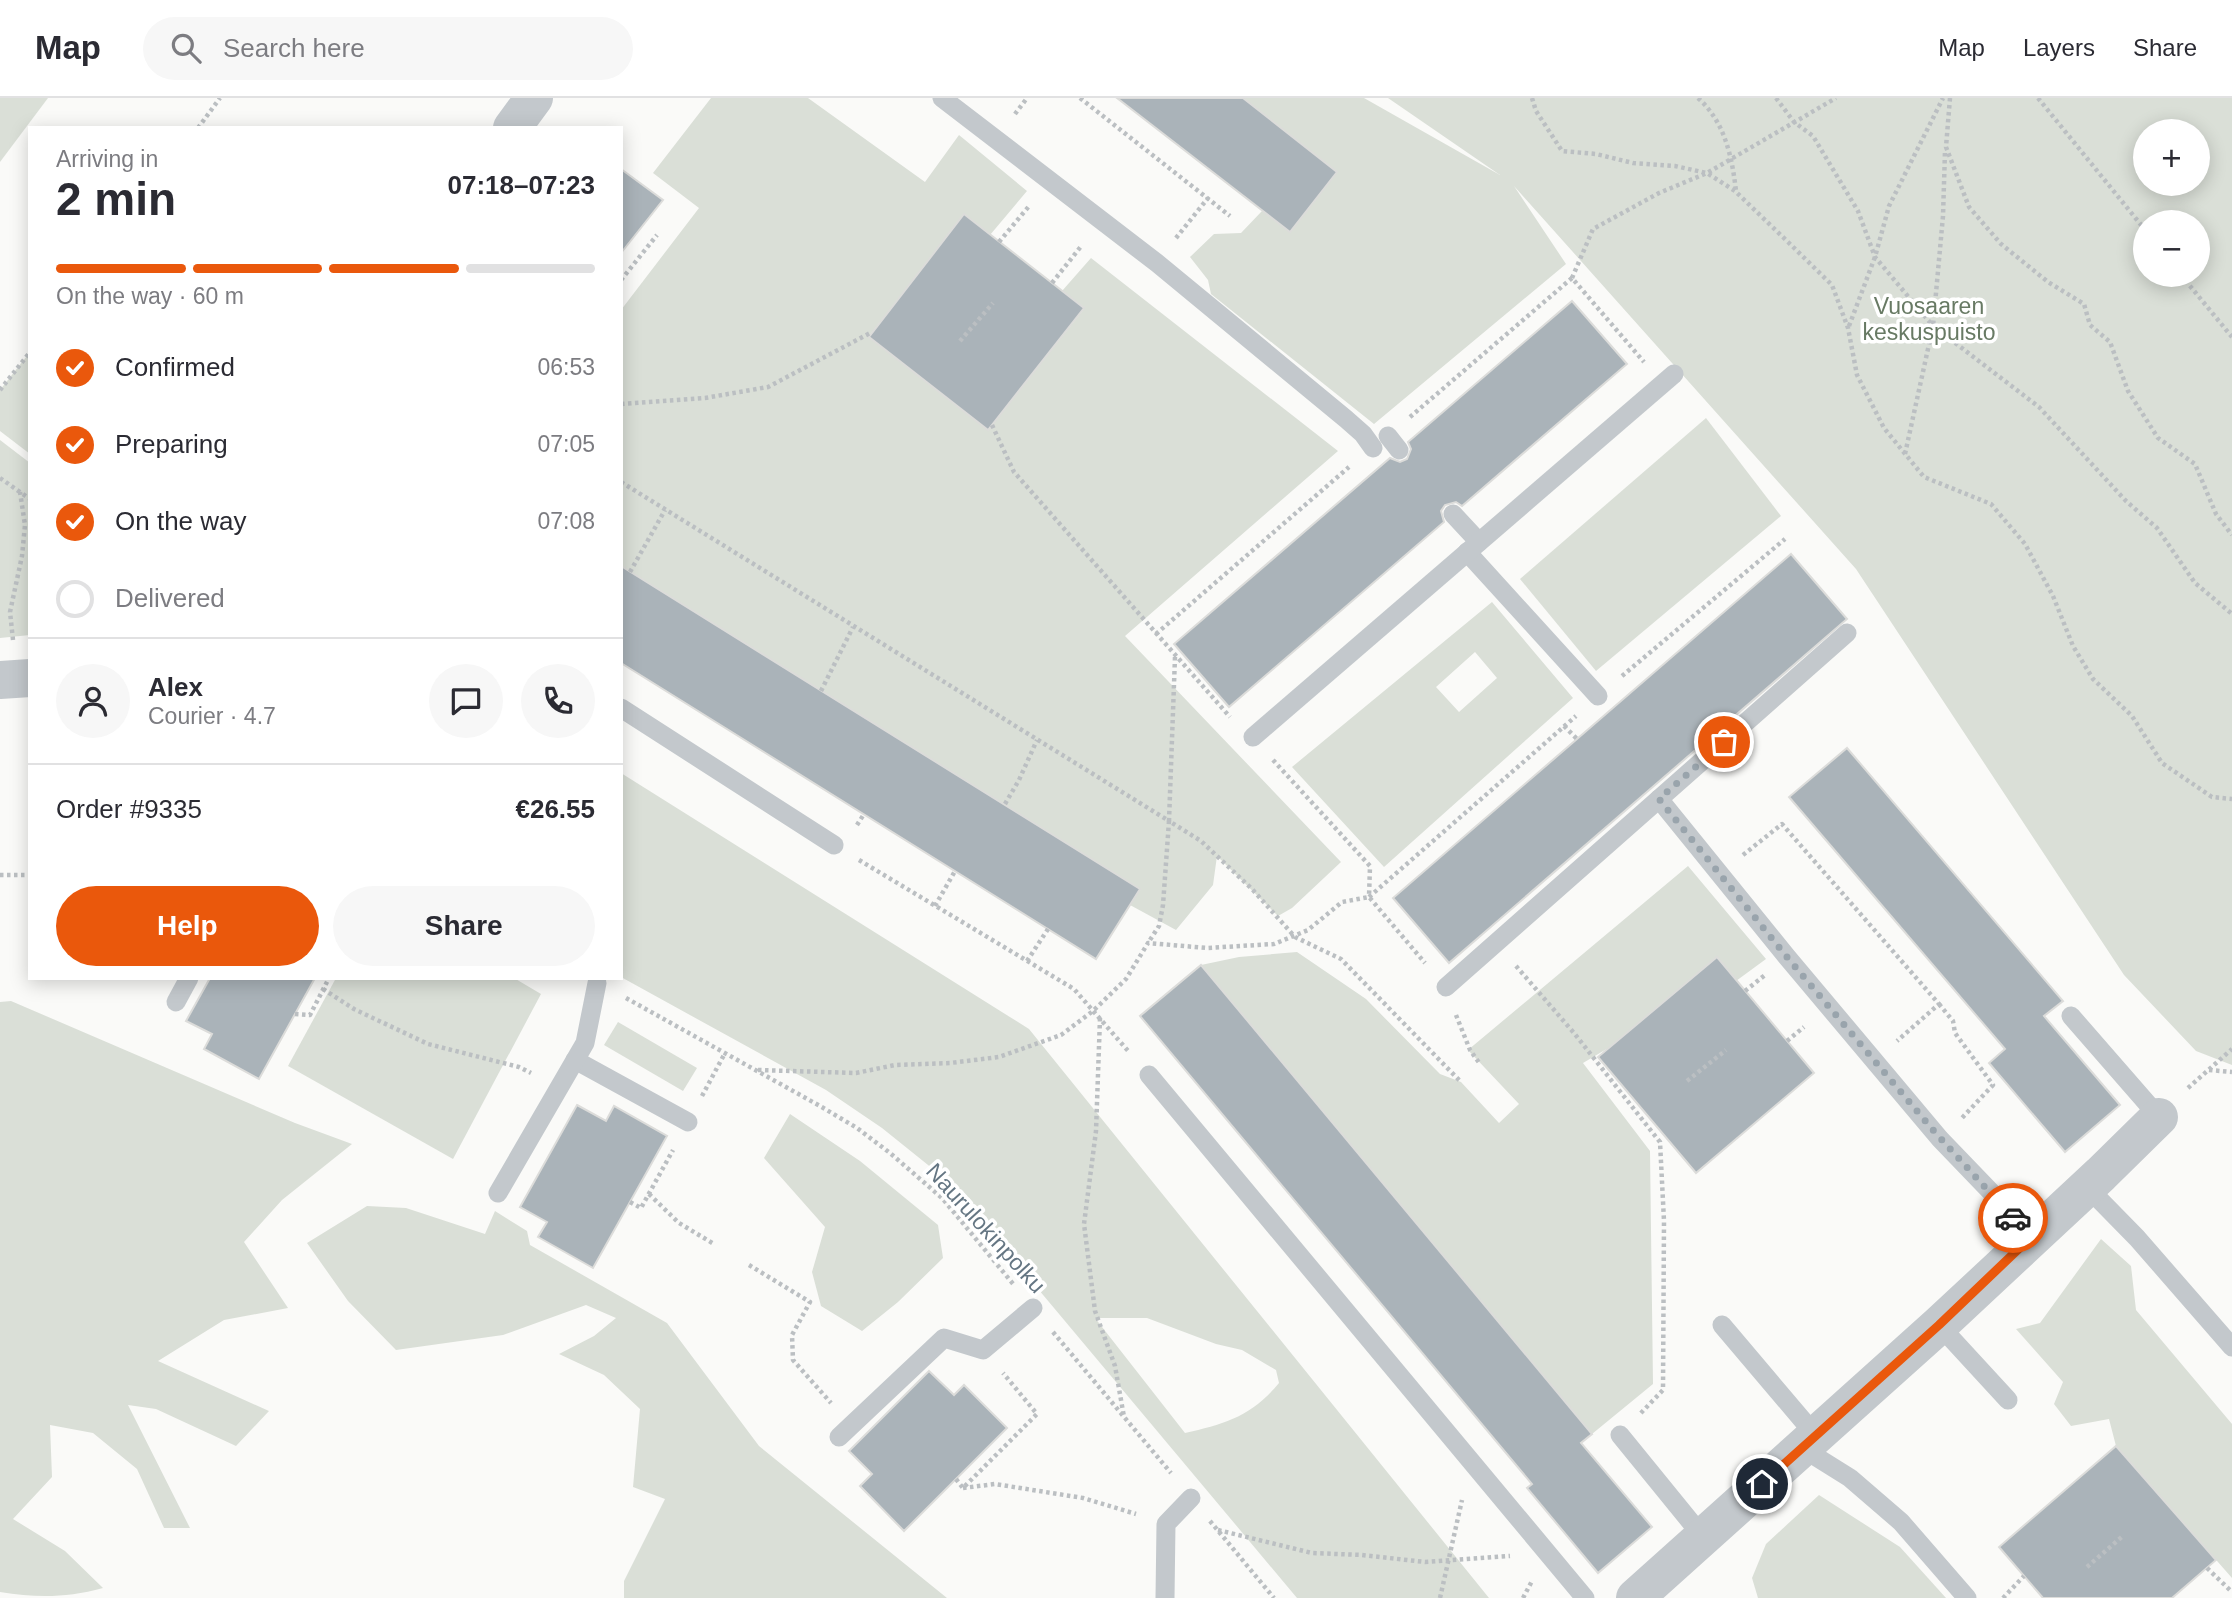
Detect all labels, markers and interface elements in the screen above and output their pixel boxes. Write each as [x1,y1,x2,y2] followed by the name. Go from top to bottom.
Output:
[143,17,633,80] search box
[35,29,101,66] text: Map
[167,29,205,67] icon: search
[223,33,365,63] text: Search here
[1938,34,1985,61] text: Map
[2023,34,2095,61] text: Layers
[2133,34,2197,61] text: Share
[2133,119,2210,287] map controls
[2133,119,2210,196] button: +
[56,146,158,172] text: Arriving in
[448,170,595,200] text: 07:18–07:23
[56,173,176,225] text: 2 min
[2133,210,2210,287] button: −
[56,283,244,309] text: On the way · 60 m
[1863,293,1995,345] park label: Vuosaaren keskuspuisto
[56,349,94,387] icon: check
[115,352,235,382] text: Confirmed
[537,354,595,380] text: 06:53
[56,426,94,464] icon: check
[115,429,228,459] text: Preparing
[537,431,595,457] text: 07:05
[56,503,94,541] icon: check
[115,506,247,536] text: On the way
[537,508,595,534] text: 07:08
[115,583,225,613] text: Delivered
[56,664,130,738] button: person
[429,664,503,738] button: chat
[521,664,595,738] button: phone
[148,672,203,702] text: Alex
[148,703,276,729] text: Courier · 4.7
[1694,712,1754,772] pin
[1705,723,1743,761] icon: bag
[56,794,202,824] text: Order #9335
[515,794,595,824] text: €26.55
[56,886,319,966] button: Help
[333,886,595,966] button: Share
[921,1158,1051,1298] street label: Naurulokinpolku
[1978,1183,2048,1253] courier
[1994,1199,2032,1237] icon: car
[1732,1454,1792,1514] pin
[1743,1465,1781,1503] icon: home

